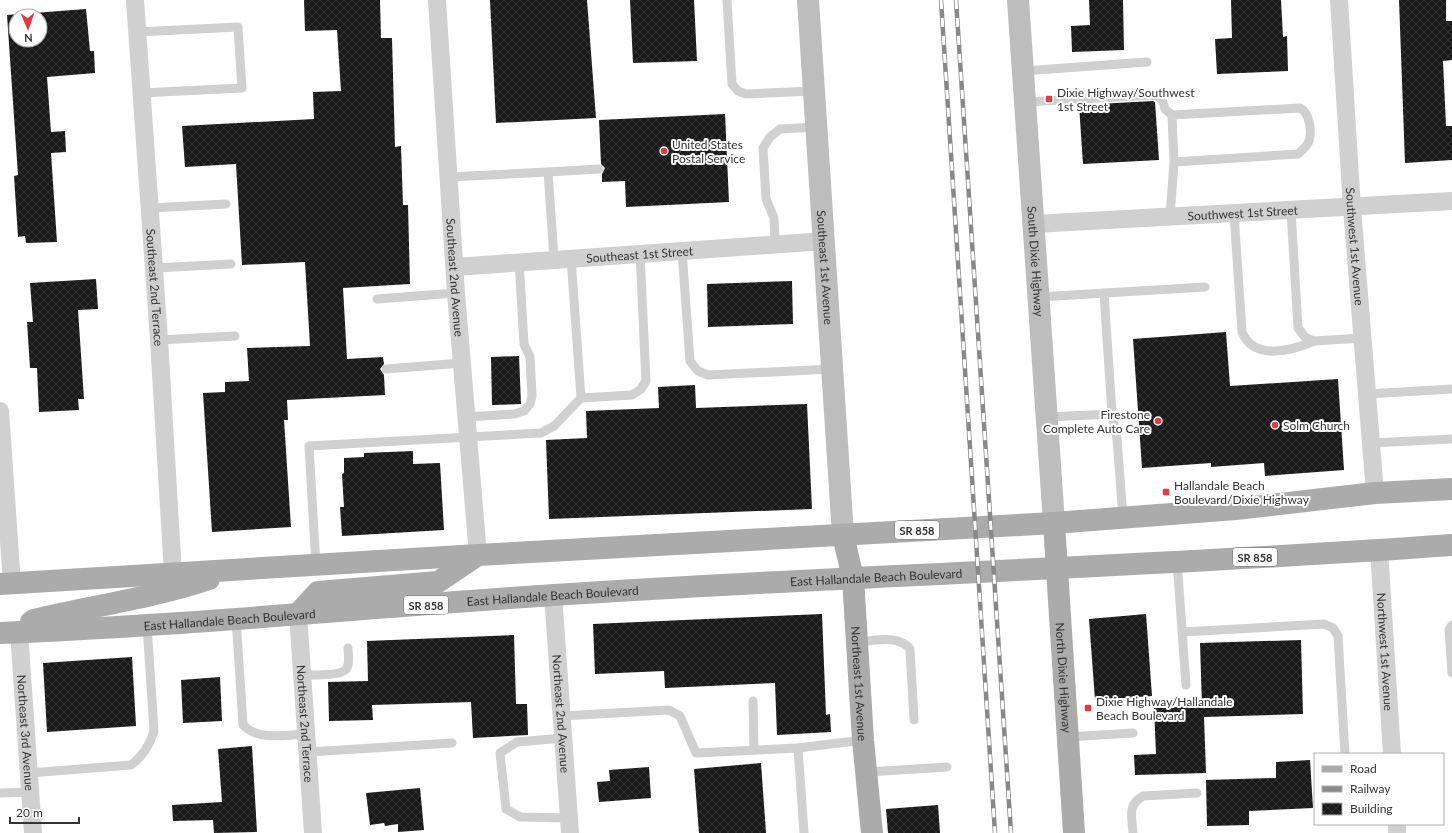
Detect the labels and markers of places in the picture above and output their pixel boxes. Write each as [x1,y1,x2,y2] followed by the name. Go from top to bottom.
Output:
[1057,85,1195,114] place label: Dixie Highway/Southwest 1st Street
[1044,94,1054,104] marker: Dixie Highway/Southwest 1st Street
[672,137,745,166] place label: United States Postal Service
[659,146,669,156] marker: United States Postal Service
[1043,407,1150,436] place label: Firestone Complete Auto Care
[1153,416,1163,426] marker: Firestone Complete Auto Care
[1283,418,1350,433] place label: Solm Church
[1270,420,1280,430] marker: Solm Church
[1174,478,1310,507] place label: Hallandale Beach Boulevard/Dixie Highway
[1161,487,1171,497] marker: Hallandale Beach Boulevard/Dixie Highway
[1096,694,1232,723] place label: Dixie Highway/Hallandale Beach Boulevard
[1083,703,1093,713] marker: Dixie Highway/Hallandale Beach Boulevard

